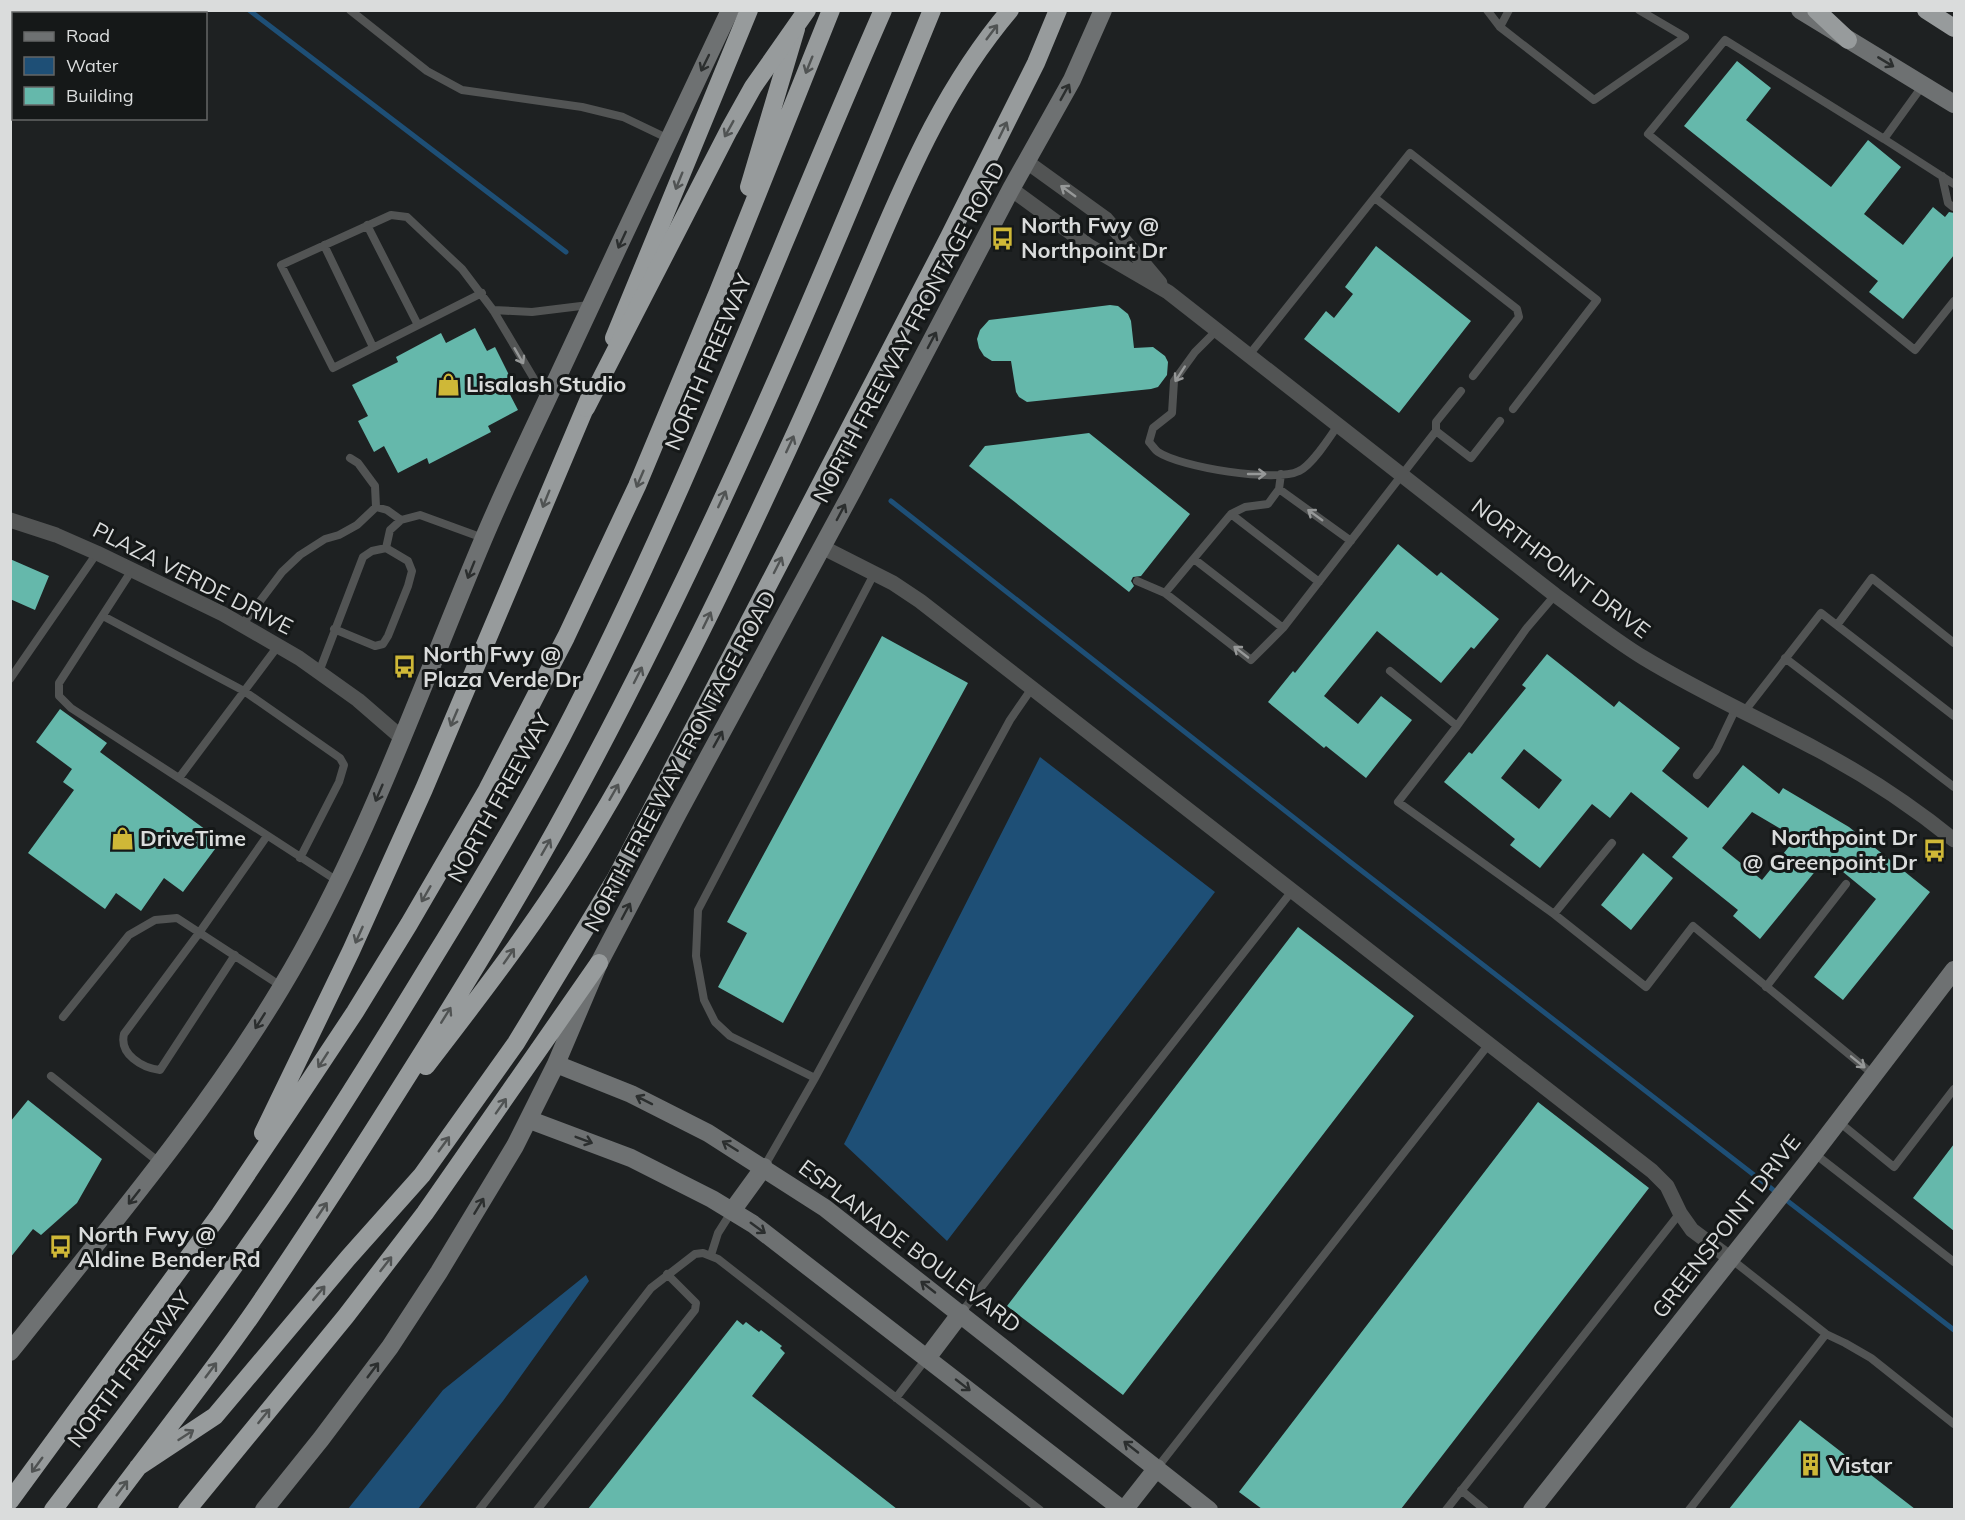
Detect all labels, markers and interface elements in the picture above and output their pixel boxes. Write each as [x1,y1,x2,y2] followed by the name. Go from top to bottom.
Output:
[12,12,207,120] legend
[66,24,110,47] text: Road
[986,25,998,41] one-way arrow
[66,54,119,77] text: Water
[699,54,710,72] one-way arrow
[803,55,814,74] one-way arrow
[1877,57,1894,69] one-way arrow
[66,84,134,107] text: Building
[1059,84,1071,101] one-way arrow
[723,120,734,138] one-way arrow
[997,122,1009,140] one-way arrow
[807,157,1011,507] street label: NORTH FREEWAY FRONTAGE ROAD
[672,171,683,190] one-way arrow
[1061,185,1077,198] one-way arrow
[1021,211,1167,264] place label: North Fwy @ Northpoint Dr
[990,225,1016,251] bus stop icon: North Fwy @ Northpoint Dr
[615,230,627,248] one-way arrow
[658,269,758,454] street label: NORTH FREEWAY
[927,331,938,349] one-way arrow
[513,347,525,364] one-way arrow
[1173,366,1186,383] one-way arrow
[466,370,626,398] place label: Lisalash Studio
[435,371,461,397] shop icon: Lisalash Studio
[785,436,797,454] one-way arrow
[1246,468,1266,480] one-way arrow
[634,469,646,487] one-way arrow
[540,490,551,508] one-way arrow
[717,491,729,509] one-way arrow
[1466,492,1656,644] street label: NORTHPOINT DRIVE
[835,504,847,521] one-way arrow
[1308,508,1324,521] one-way arrow
[88,515,298,641] street label: PLAZA VERDE DRIVE
[773,556,785,574] one-way arrow
[465,560,476,578] one-way arrow
[578,586,782,936] street label: NORTH FREEWAY FRONTAGE ROAD
[701,612,713,630] one-way arrow
[423,640,581,693] place label: North Fwy @ Plaza Verde Dr
[1233,645,1249,658] one-way arrow
[392,654,418,680] bus stop icon: North Fwy @ Plaza Verde Dr
[632,666,644,684] one-way arrow
[441,708,557,887] street label: NORTH FREEWAY
[448,708,459,726] one-way arrow
[712,731,724,748] one-way arrow
[373,783,384,802] one-way arrow
[609,784,621,801] one-way arrow
[1742,823,1917,876] place label: Northpoint Dr @ Greenpoint Dr
[140,824,246,852] place label: DriveTime
[109,825,135,851] shop icon: DriveTime
[1922,837,1948,863] bus stop icon: Northpoint Dr @ Greenpoint Dr
[540,839,552,856] one-way arrow
[420,885,432,902] one-way arrow
[620,903,632,920] one-way arrow
[352,925,364,943] one-way arrow
[503,948,515,964] one-way arrow
[441,1007,453,1024] one-way arrow
[254,1013,267,1030] one-way arrow
[317,1051,329,1068] one-way arrow
[1850,1055,1865,1069] one-way arrow
[635,1094,653,1105] one-way arrow
[495,1098,507,1115] one-way arrow
[1646,1129,1806,1323] street label: GREENSPOINT DRIVE
[575,1136,593,1147] one-way arrow
[438,1137,450,1153] one-way arrow
[722,1140,739,1152] one-way arrow
[793,1153,1027,1339] street label: ESPLANADE BOULEVARD
[128,1188,141,1204] one-way arrow
[473,1198,485,1215] one-way arrow
[316,1202,328,1219] one-way arrow
[78,1220,261,1273] place label: North Fwy @ Aldine Bender Rd
[749,1222,765,1235] one-way arrow
[47,1234,73,1260] bus stop icon: North Fwy @ Aldine Bender Rd
[380,1256,392,1272] one-way arrow
[920,1281,936,1294] one-way arrow
[61,1285,197,1453] street label: NORTH FREEWAY
[312,1285,325,1301] one-way arrow
[204,1362,217,1378] one-way arrow
[366,1362,379,1378] one-way arrow
[954,1379,970,1392] one-way arrow
[257,1408,270,1424] one-way arrow
[178,1429,194,1441] one-way arrow
[1123,1440,1139,1453] one-way arrow
[1828,1451,1892,1479] place label: Vistar
[1798,1452,1824,1478] building icon: Vistar
[31,1456,43,1472] one-way arrow
[115,1481,128,1497] one-way arrow

